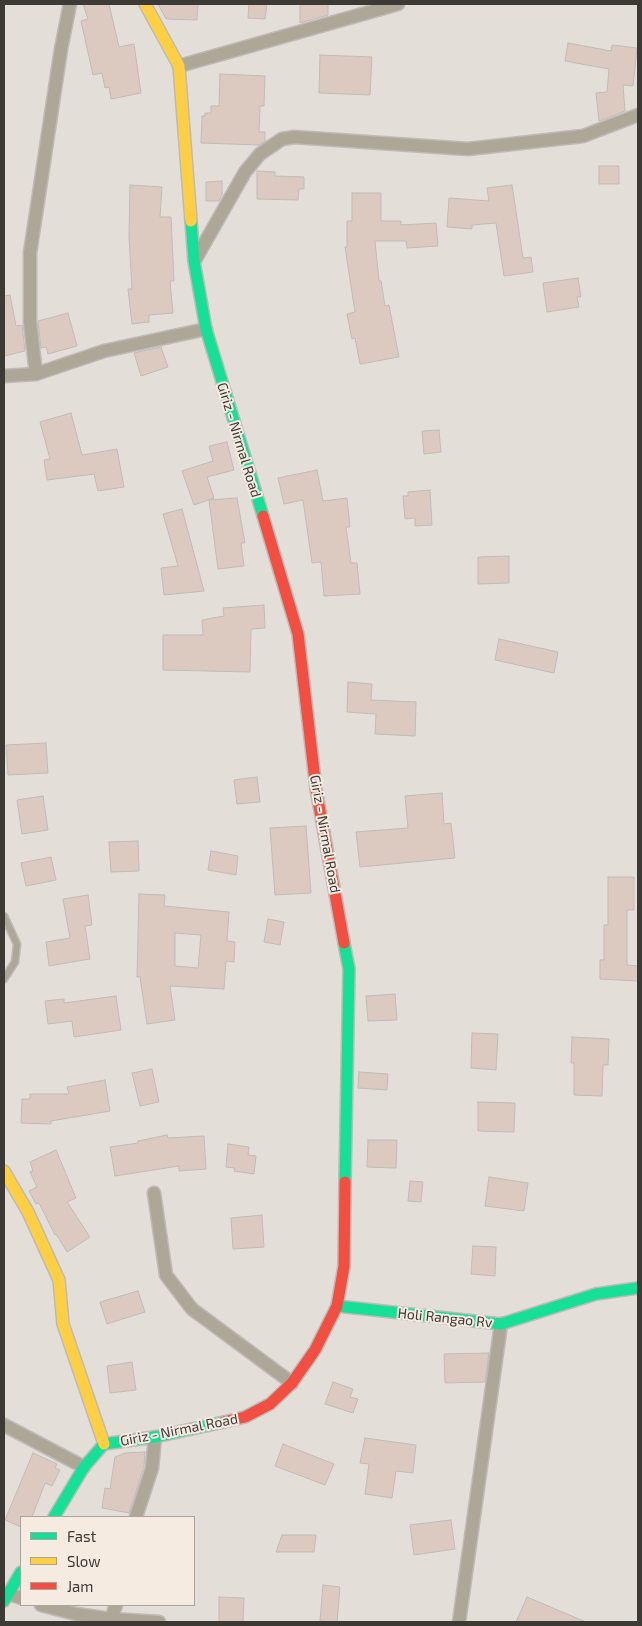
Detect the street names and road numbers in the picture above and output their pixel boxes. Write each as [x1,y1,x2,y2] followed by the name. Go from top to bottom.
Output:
[214,380,264,500] street label: Giriz - Nirmal Road
[306,774,344,894] street label: Giriz - Nirmal Road
[397,1305,493,1331] street label: Holi Rangao Rv
[119,1410,239,1450] street label: Giriz - Nirmal Road

